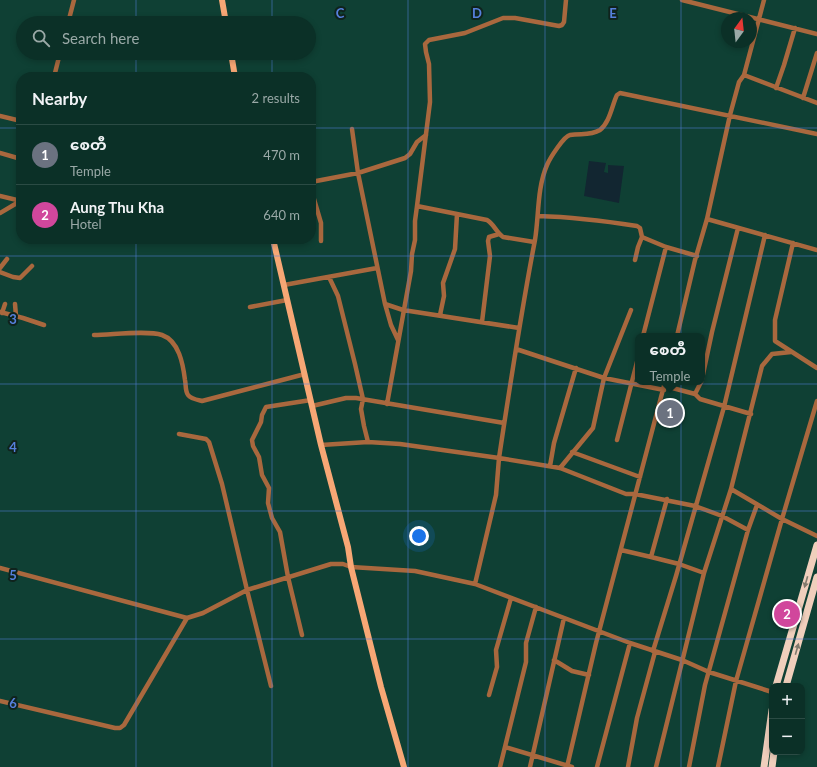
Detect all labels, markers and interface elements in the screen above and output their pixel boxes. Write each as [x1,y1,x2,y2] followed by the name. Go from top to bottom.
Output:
[336,5,345,21] text: C
[472,5,482,21] text: D
[609,5,617,21] text: E
[721,12,757,48] north arrow
[16,16,316,60] search box
[30,27,52,49] icon: search
[62,29,139,47] text: Search here
[32,88,87,109] text: Nearby
[252,90,300,106] text: 2 results
[70,135,107,153] text: စေတီ
[41,147,49,163] text: 1
[263,147,300,163] text: 470 m
[70,163,111,179] text: Temple
[70,198,164,216] text: Aung Thu Kha
[41,207,49,223] text: 2
[263,207,300,223] text: 640 m
[70,216,102,232] text: Hotel
[9,311,17,327] text: 3
[635,333,705,385] popup
[650,340,686,358] text: စေတီ
[650,368,690,384] text: Temple
[657,398,683,428] pin: 1
[9,439,17,455] text: 4
[409,526,429,546] your location
[9,567,17,583] text: 5
[803,577,809,589] one-way arrow
[774,599,800,629] pin: 2
[794,642,800,654] one-way arrow
[769,683,805,755] map controls
[769,683,805,719] button: +
[9,695,17,711] text: 6
[769,719,805,755] button: −

